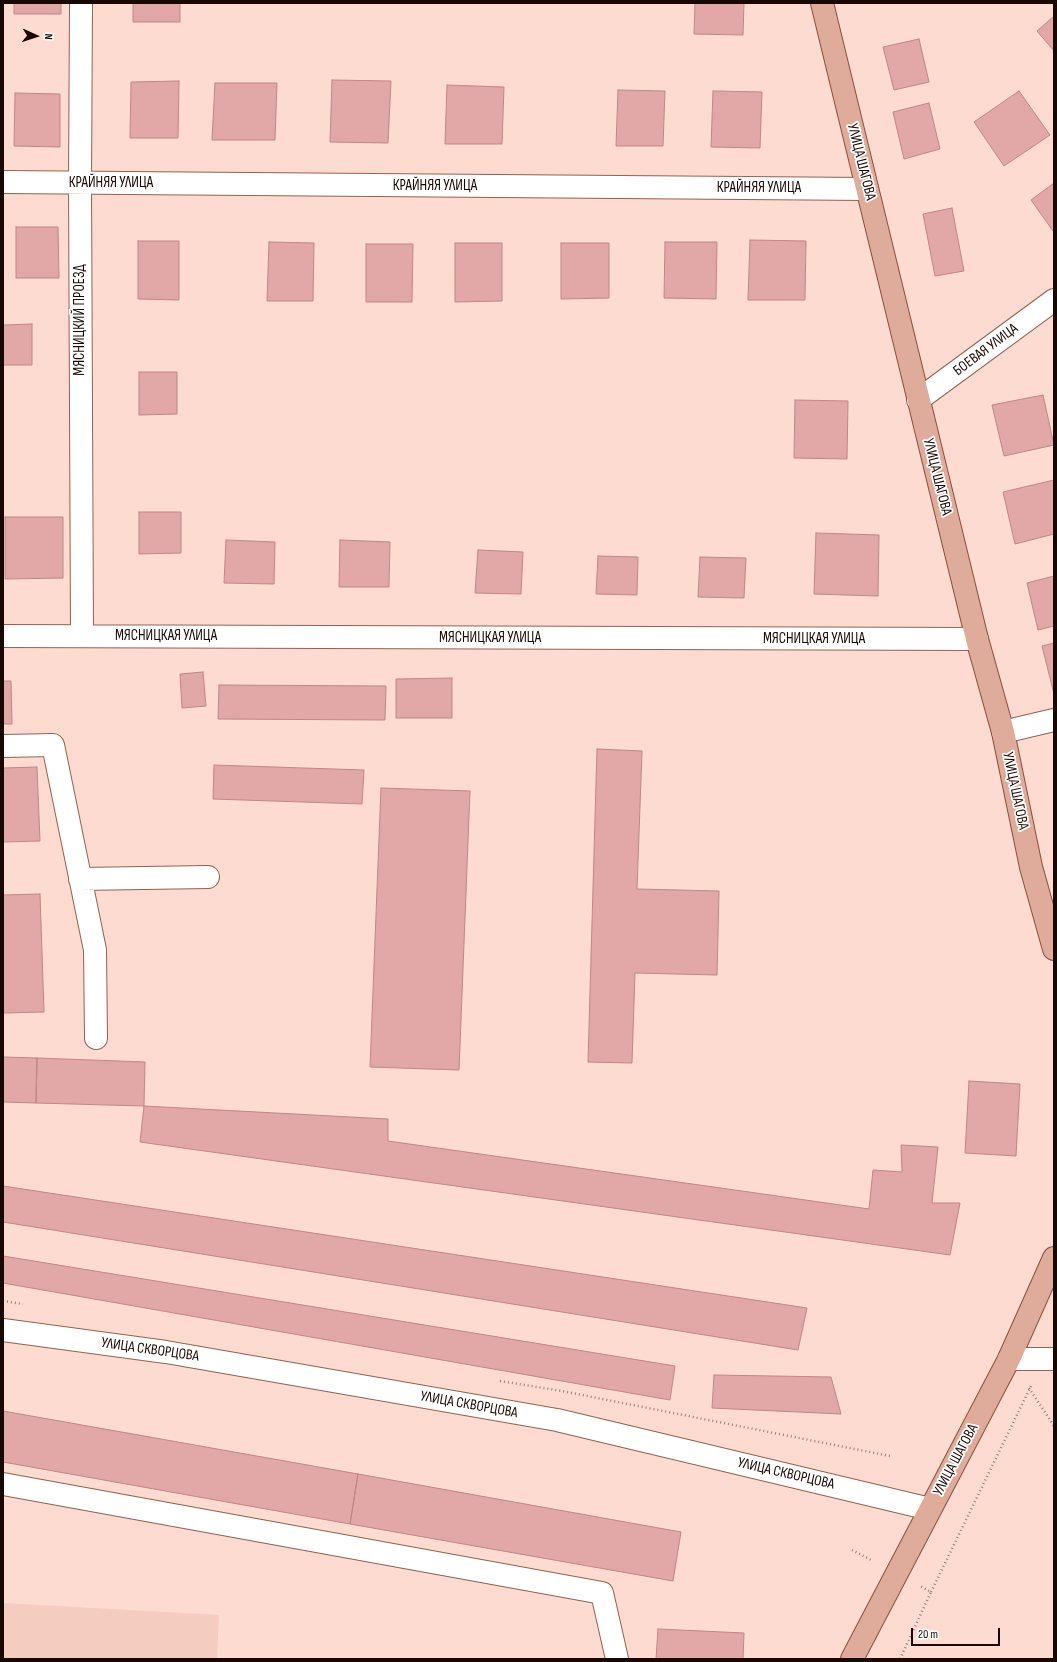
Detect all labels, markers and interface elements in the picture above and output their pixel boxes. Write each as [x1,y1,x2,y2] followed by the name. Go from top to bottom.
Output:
[16,16,56,56] north arrow
[42,33,55,40] text: N
[843,122,879,202] street label: УЛИЦА ШАГОВА
[69,174,153,192] street label: КРАЙНЯЯ УЛИЦА
[393,177,477,195] street label: КРАЙНЯЯ УЛИЦА
[717,179,801,197] street label: КРАЙНЯЯ УЛИЦА
[71,264,89,376] street label: МЯСНИЦКИЙ ПРОЕЗД
[950,320,1022,380] street label: БОЕВАЯ УЛИЦА
[919,437,955,517] street label: УЛИЦА ШАГОВА
[115,627,217,645] street label: МЯСНИЦКАЯ УЛИЦА
[439,629,541,647] street label: МЯСНИЦКАЯ УЛИЦА
[763,630,865,648] street label: МЯСНИЦКАЯ УЛИЦА
[998,751,1032,831] street label: УЛИЦА ШАГОВА
[100,1334,200,1366] street label: УЛИЦА СКВОРЦОВА
[419,1388,519,1422] street label: УЛИЦА СКВОРЦОВА
[930,1421,982,1499] street label: УЛИЦА ШАГОВА
[736,1454,836,1494] street label: УЛИЦА СКВОРЦОВА
[913,1620,1002,1646] scale bar
[918,1627,938,1642] text: 20 m

